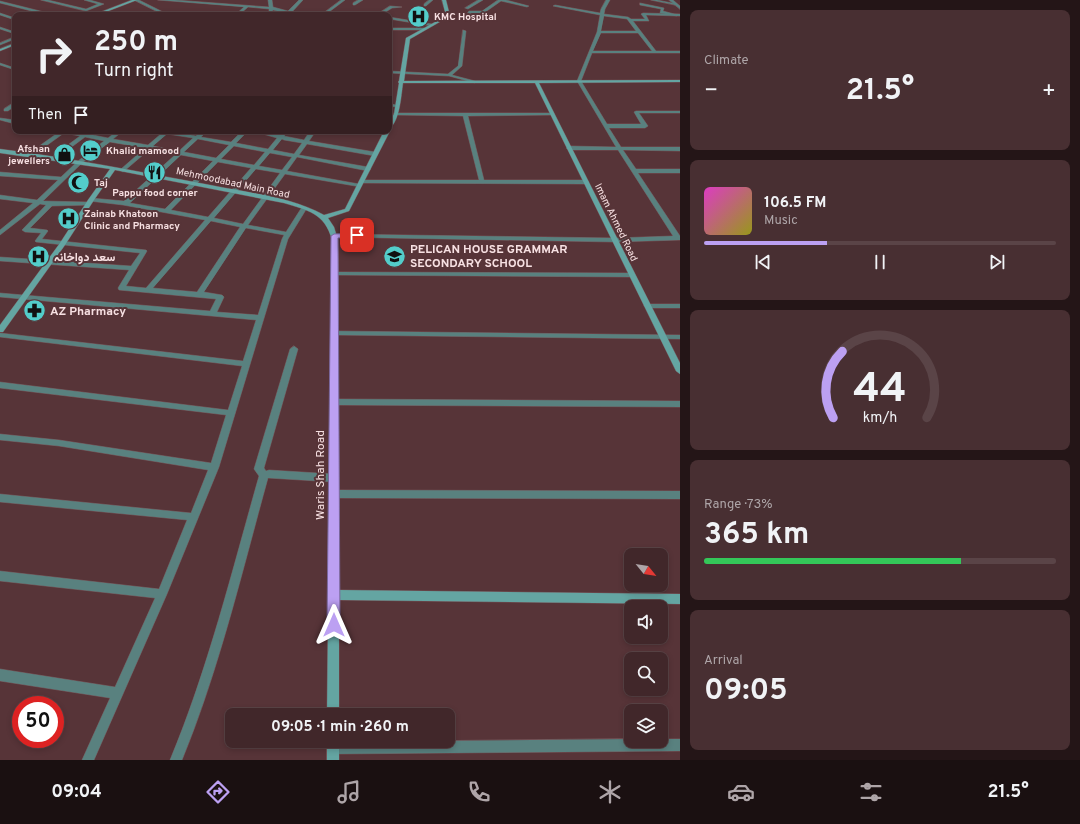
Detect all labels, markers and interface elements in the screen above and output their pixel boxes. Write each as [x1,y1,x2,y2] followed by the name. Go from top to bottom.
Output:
[406,3,432,29] hospital icon: KMC Hospital
[434,11,497,24] place label: KMC Hospital
[94,25,178,61] text: 250 m
[28,28,80,80] icon: right
[704,53,749,69] text: Climate
[94,60,174,83] text: Turn right
[846,73,914,110] text: 21.5°
[704,78,718,105] text: −
[1042,78,1056,105] text: +
[70,104,92,126] icon: arrive
[28,106,62,125] text: Then
[77,137,103,163] hotel icon: Khalid mamood
[52,141,78,167] shop icon: Afshan jewellers
[7,143,50,168] place label: Afshan jewellers
[106,145,179,158] place label: Khalid mamood
[142,159,168,185] restaurant icon: Pappu food corner
[175,165,291,202] street label: Mehmoodabad Main Road
[65,169,91,195] mosque icon: Taj
[94,177,108,190] place label: Taj
[591,182,640,264] street label: Imam Ahmed Road
[112,187,199,200] place label: Pappu food corner
[764,194,826,213] text: 106.5 FM
[56,206,82,232] hospital icon: Zainab Khatoon Clinic and Pharmacy
[84,208,180,233] place label: Zainab Khatoon Clinic and Pharmacy
[764,213,798,229] text: Music
[340,218,374,252] pin
[346,224,368,246] icon: arrive
[410,242,568,272] place label: PELICAN HOUSE GRAMMAR SECONDARY SCHOOL
[382,243,408,269] school or university icon: PELICAN HOUSE GRAMMAR SECONDARY SCHOOL
[26,244,52,270] hospital icon: سعد دواخانہ
[54,250,116,266] place label: سعد دواخانہ
[752,251,774,273] icon: previous
[869,251,891,273] icon: pause
[986,251,1008,273] icon: next
[21,298,47,324] pharmacy icon: AZ Pharmacy
[50,304,126,320] place label: AZ Pharmacy
[853,364,907,417] text: 44
[863,409,897,427] text: km/h
[313,430,329,520] street label: Waris Shah Road
[704,497,773,513] text: Range · 73%
[704,517,809,554] text: 365 km
[624,548,668,592] north arrow
[624,548,668,748] map controls
[624,600,668,644] button: sound
[313,604,355,646] position arrow
[624,652,668,696] button: search
[704,653,743,669] text: Arrival
[704,673,788,710] text: 09:05
[12,696,64,748] speed limit sign: 50
[624,704,668,748] button: layers
[271,718,409,737] text: 09:05 · 1 min · 260 m
[204,778,232,806] icon: directions
[335,778,363,806] icon: music
[465,778,493,806] icon: phone
[596,778,624,806] icon: climate
[727,778,755,806] icon: car
[857,778,885,806] icon: filters
[51,781,102,804] text: 09:04
[988,781,1029,804] text: 21.5°

